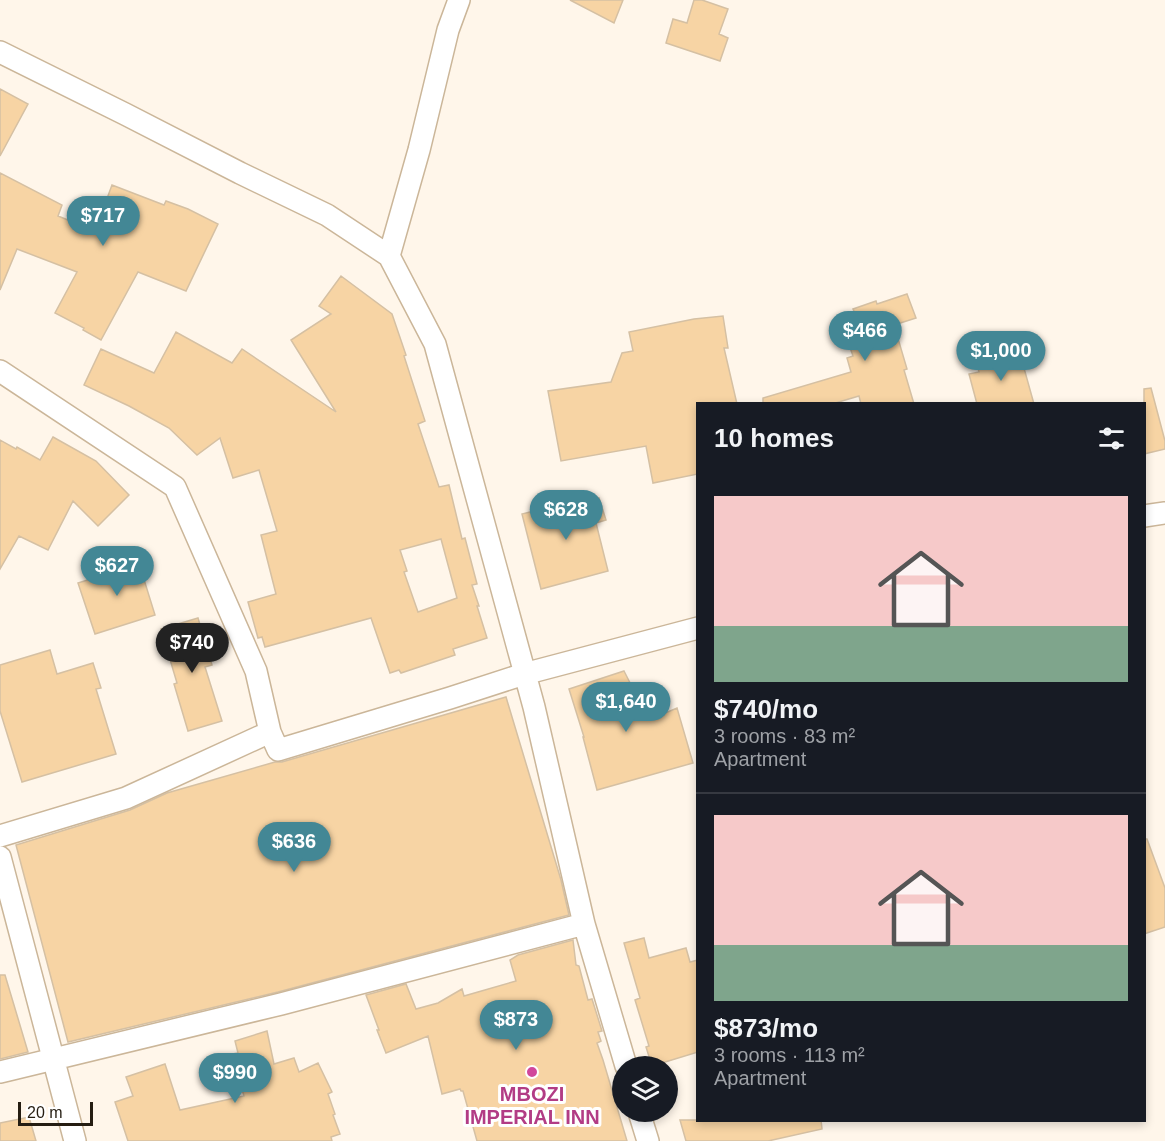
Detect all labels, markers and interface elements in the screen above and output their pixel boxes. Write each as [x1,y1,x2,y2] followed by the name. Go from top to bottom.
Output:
[67,196,139,247] pin: $717
[81,204,125,226] text: $717
[829,311,901,362] pin: $466
[843,319,887,341] text: $466
[952,331,1050,382] pin: $1,000
[970,339,1032,361] text: $1,000
[1095,422,1128,455] icon: filters
[714,423,834,453] text: 10 homes
[530,490,602,541] pin: $628
[544,498,588,520] text: $628
[867,535,975,643] icon: home
[81,546,153,597] pin: $627
[95,554,139,576] text: $627
[156,623,228,674] pin: $740
[170,631,214,653] text: $740
[577,682,675,733] pin: $1,640
[595,690,657,712] text: $1,640
[714,694,818,724] text: $740/mo
[714,725,855,747] text: 3 rooms · 83 m²
[714,748,806,770] text: Apartment
[258,822,330,873] pin: $636
[272,830,316,852] text: $636
[867,854,975,962] icon: home
[480,1000,552,1051] pin: $873
[494,1008,538,1030] text: $873
[714,1013,818,1043] text: $873/mo
[714,1044,865,1066] text: 3 rooms · 113 m²
[199,1053,271,1104] pin: $990
[612,1056,678,1122] map controls
[612,1056,678,1122] button: layers
[213,1061,257,1083] text: $990
[525,1065,539,1079] marker: MBOZI IMPERIAL INN
[714,1067,806,1089] text: Apartment
[464,1083,600,1128] place label: MBOZI IMPERIAL INN
[18,1099,93,1126] scale bar
[27,1104,63,1121] text: 20 m

